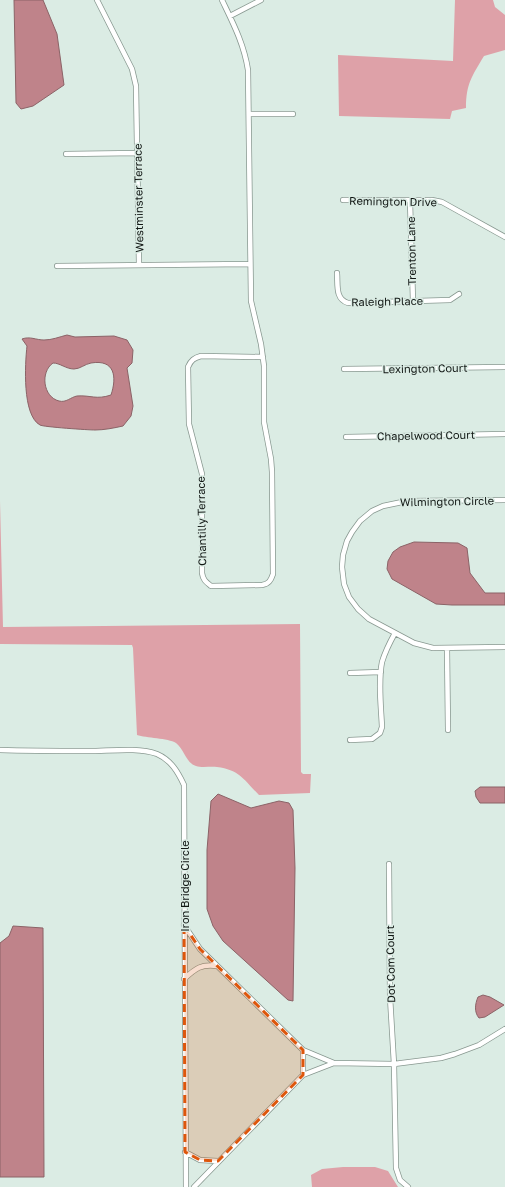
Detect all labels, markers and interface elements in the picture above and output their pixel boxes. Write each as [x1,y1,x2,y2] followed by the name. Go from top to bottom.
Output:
[131,143,145,253] street label: Westminster Terrace
[349,194,437,208] street label: Remington Drive
[404,216,418,286] street label: Trenton Lane
[351,294,423,308] street label: Raleigh Place
[382,361,468,375] street label: Lexington Court
[377,428,475,442] street label: Chapelwood Court
[194,476,208,566] street label: Chantilly Terrace
[400,494,494,508] street label: Wilmington Circle
[178,840,191,932] street label: Iron Bridge Circle
[383,925,397,1003] street label: Dot Com Court

